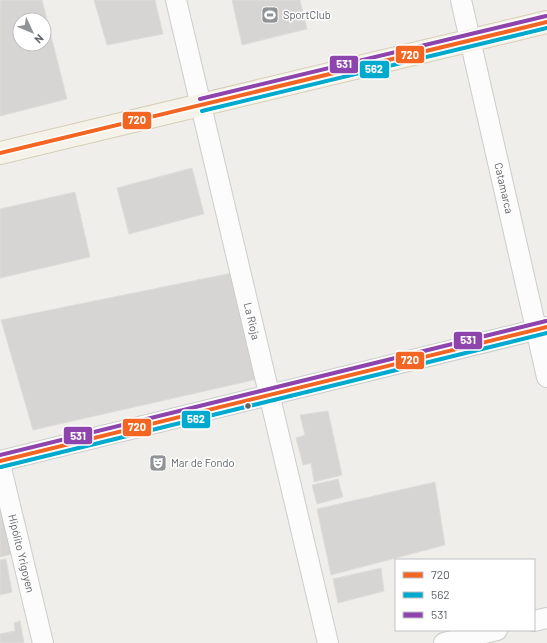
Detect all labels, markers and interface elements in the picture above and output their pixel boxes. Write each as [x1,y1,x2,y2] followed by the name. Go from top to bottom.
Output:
[260,5,280,25] sports icon: SportClub
[283,8,331,21] place label: SportClub
[12,12,52,52] north arrow
[32,32,47,46] text: N
[395,45,425,64] line badge: 720
[401,48,419,61] text: 720
[329,55,359,74] line badge: 531
[336,57,352,70] text: 531
[359,60,390,79] line badge: 562
[365,62,383,75] text: 562
[122,111,152,130] line badge: 720
[128,113,146,126] text: 720
[492,161,517,215] street label: Catamarca
[242,301,263,341] street label: La Rioja
[453,331,483,350] line badge: 531
[460,333,476,346] text: 531
[395,351,425,370] line badge: 720
[401,353,419,366] text: 720
[243,401,253,411] unlabelled marker
[181,410,211,429] line badge: 562
[187,412,205,425] text: 562
[122,418,152,437] line badge: 720
[128,420,146,433] text: 720
[63,426,93,445] line badge: 531
[70,429,86,442] text: 531
[148,453,168,473] theatre icon: Mar de Fondo
[171,456,234,469] place label: Mar de Fondo
[6,513,38,594] street label: Hipólito Yrigoyen
[395,559,535,631] legend
[431,567,450,581] text: 720
[431,587,450,601] text: 562
[431,607,447,621] text: 531

